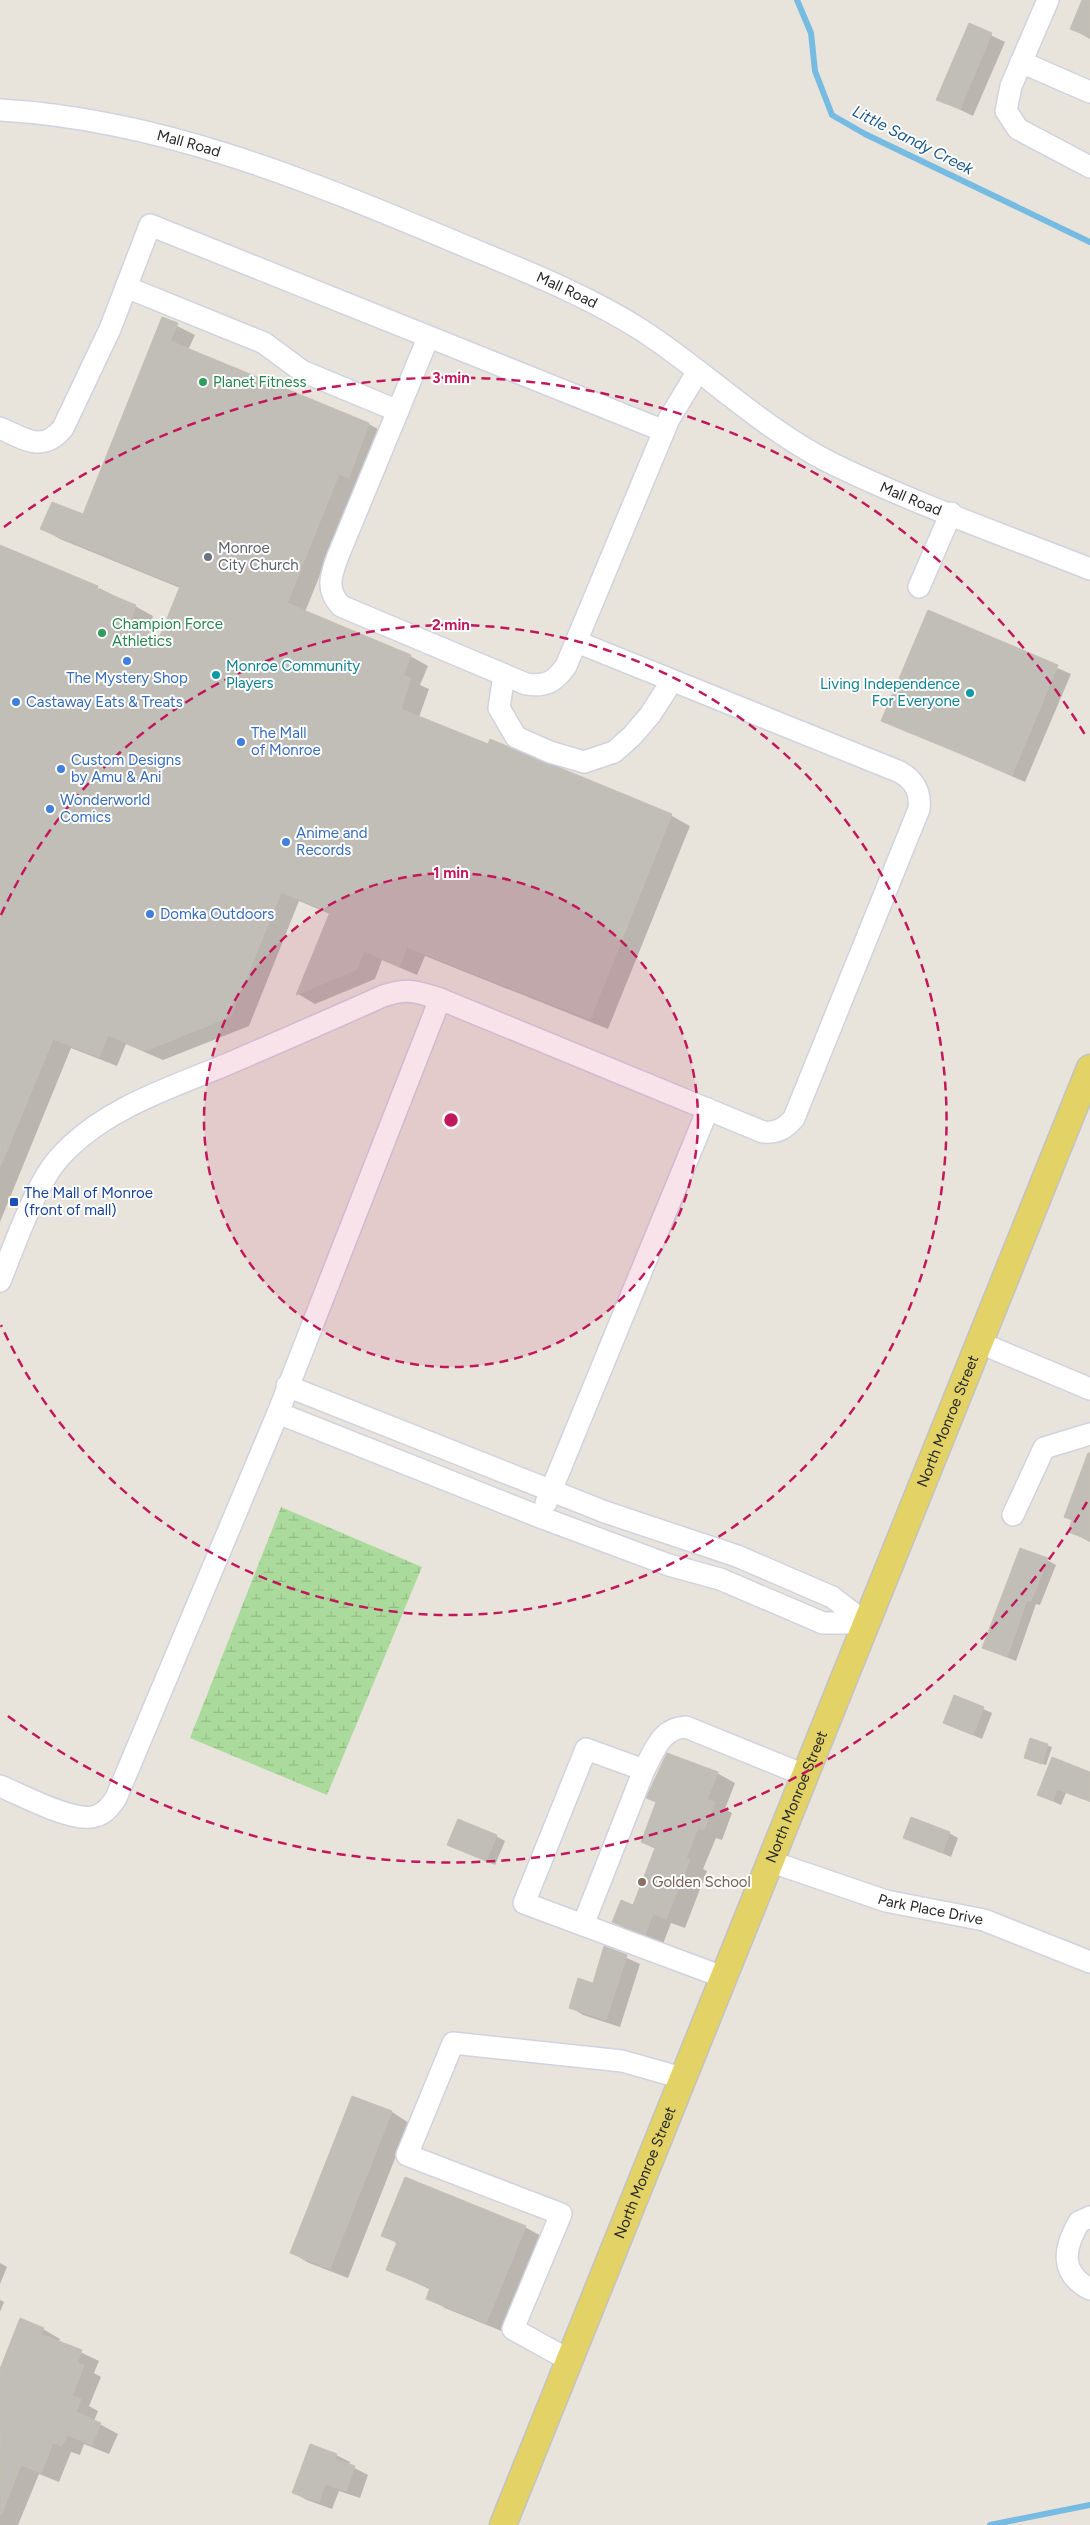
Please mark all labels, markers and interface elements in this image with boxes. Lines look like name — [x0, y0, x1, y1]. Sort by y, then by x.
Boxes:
water label: Little Sandy Creek — [850, 101, 978, 179]
street label: Mall Road — [155, 126, 223, 161]
street label: Mall Road — [534, 268, 600, 312]
text: 3 min — [432, 369, 470, 387]
place label: Planet Fitness — [213, 373, 306, 391]
marker: Planet Fitness — [197, 376, 209, 388]
street label: Mall Road — [877, 478, 944, 520]
place label: Monroe City Church — [218, 539, 299, 574]
marker: Monroe City Church — [202, 551, 214, 563]
place label: Champion Force Athletics — [112, 615, 223, 650]
text: 2 min — [432, 616, 470, 634]
marker: Champion Force Athletics — [96, 627, 108, 639]
marker: The Mystery Shop — [121, 655, 133, 667]
place label: Monroe Community Players — [226, 657, 360, 692]
place label: The Mystery Shop — [66, 669, 188, 687]
marker: Monroe Community Players — [210, 669, 222, 681]
place label: Living Independence For Everyone — [820, 675, 960, 710]
marker: Living Independence For Everyone — [964, 687, 976, 699]
place label: Castaway Eats & Treats — [26, 693, 183, 711]
marker: Castaway Eats & Treats — [10, 696, 22, 708]
place label: The Mall of Monroe — [251, 724, 321, 759]
marker: The Mall of Monroe — [235, 736, 247, 748]
place label: Custom Designs by Amu & Ani — [71, 751, 181, 786]
marker: Custom Designs by Amu & Ani — [55, 763, 67, 775]
place label: Wonderworld Comics — [60, 791, 150, 826]
marker: Wonderworld Comics — [44, 803, 56, 815]
place label: Anime and Records — [296, 824, 367, 859]
marker: Anime and Records — [280, 836, 292, 848]
text: 1 min — [433, 864, 469, 882]
place label: Domka Outdoors — [160, 905, 274, 923]
marker: Domka Outdoors — [144, 908, 156, 920]
centre of rings — [442, 1111, 460, 1129]
place label: The Mall of Monroe (front of mall) — [24, 1184, 153, 1219]
marker: The Mall of Monroe (front of mall) — [8, 1196, 20, 1208]
street label: North Monroe Street — [913, 1352, 982, 1490]
street label: North Monroe Street — [762, 1728, 831, 1865]
place label: Golden School — [652, 1873, 751, 1891]
marker: Golden School — [636, 1876, 648, 1888]
street label: Park Place Drive — [876, 1890, 985, 1929]
street label: North Monroe Street — [610, 2104, 680, 2241]

